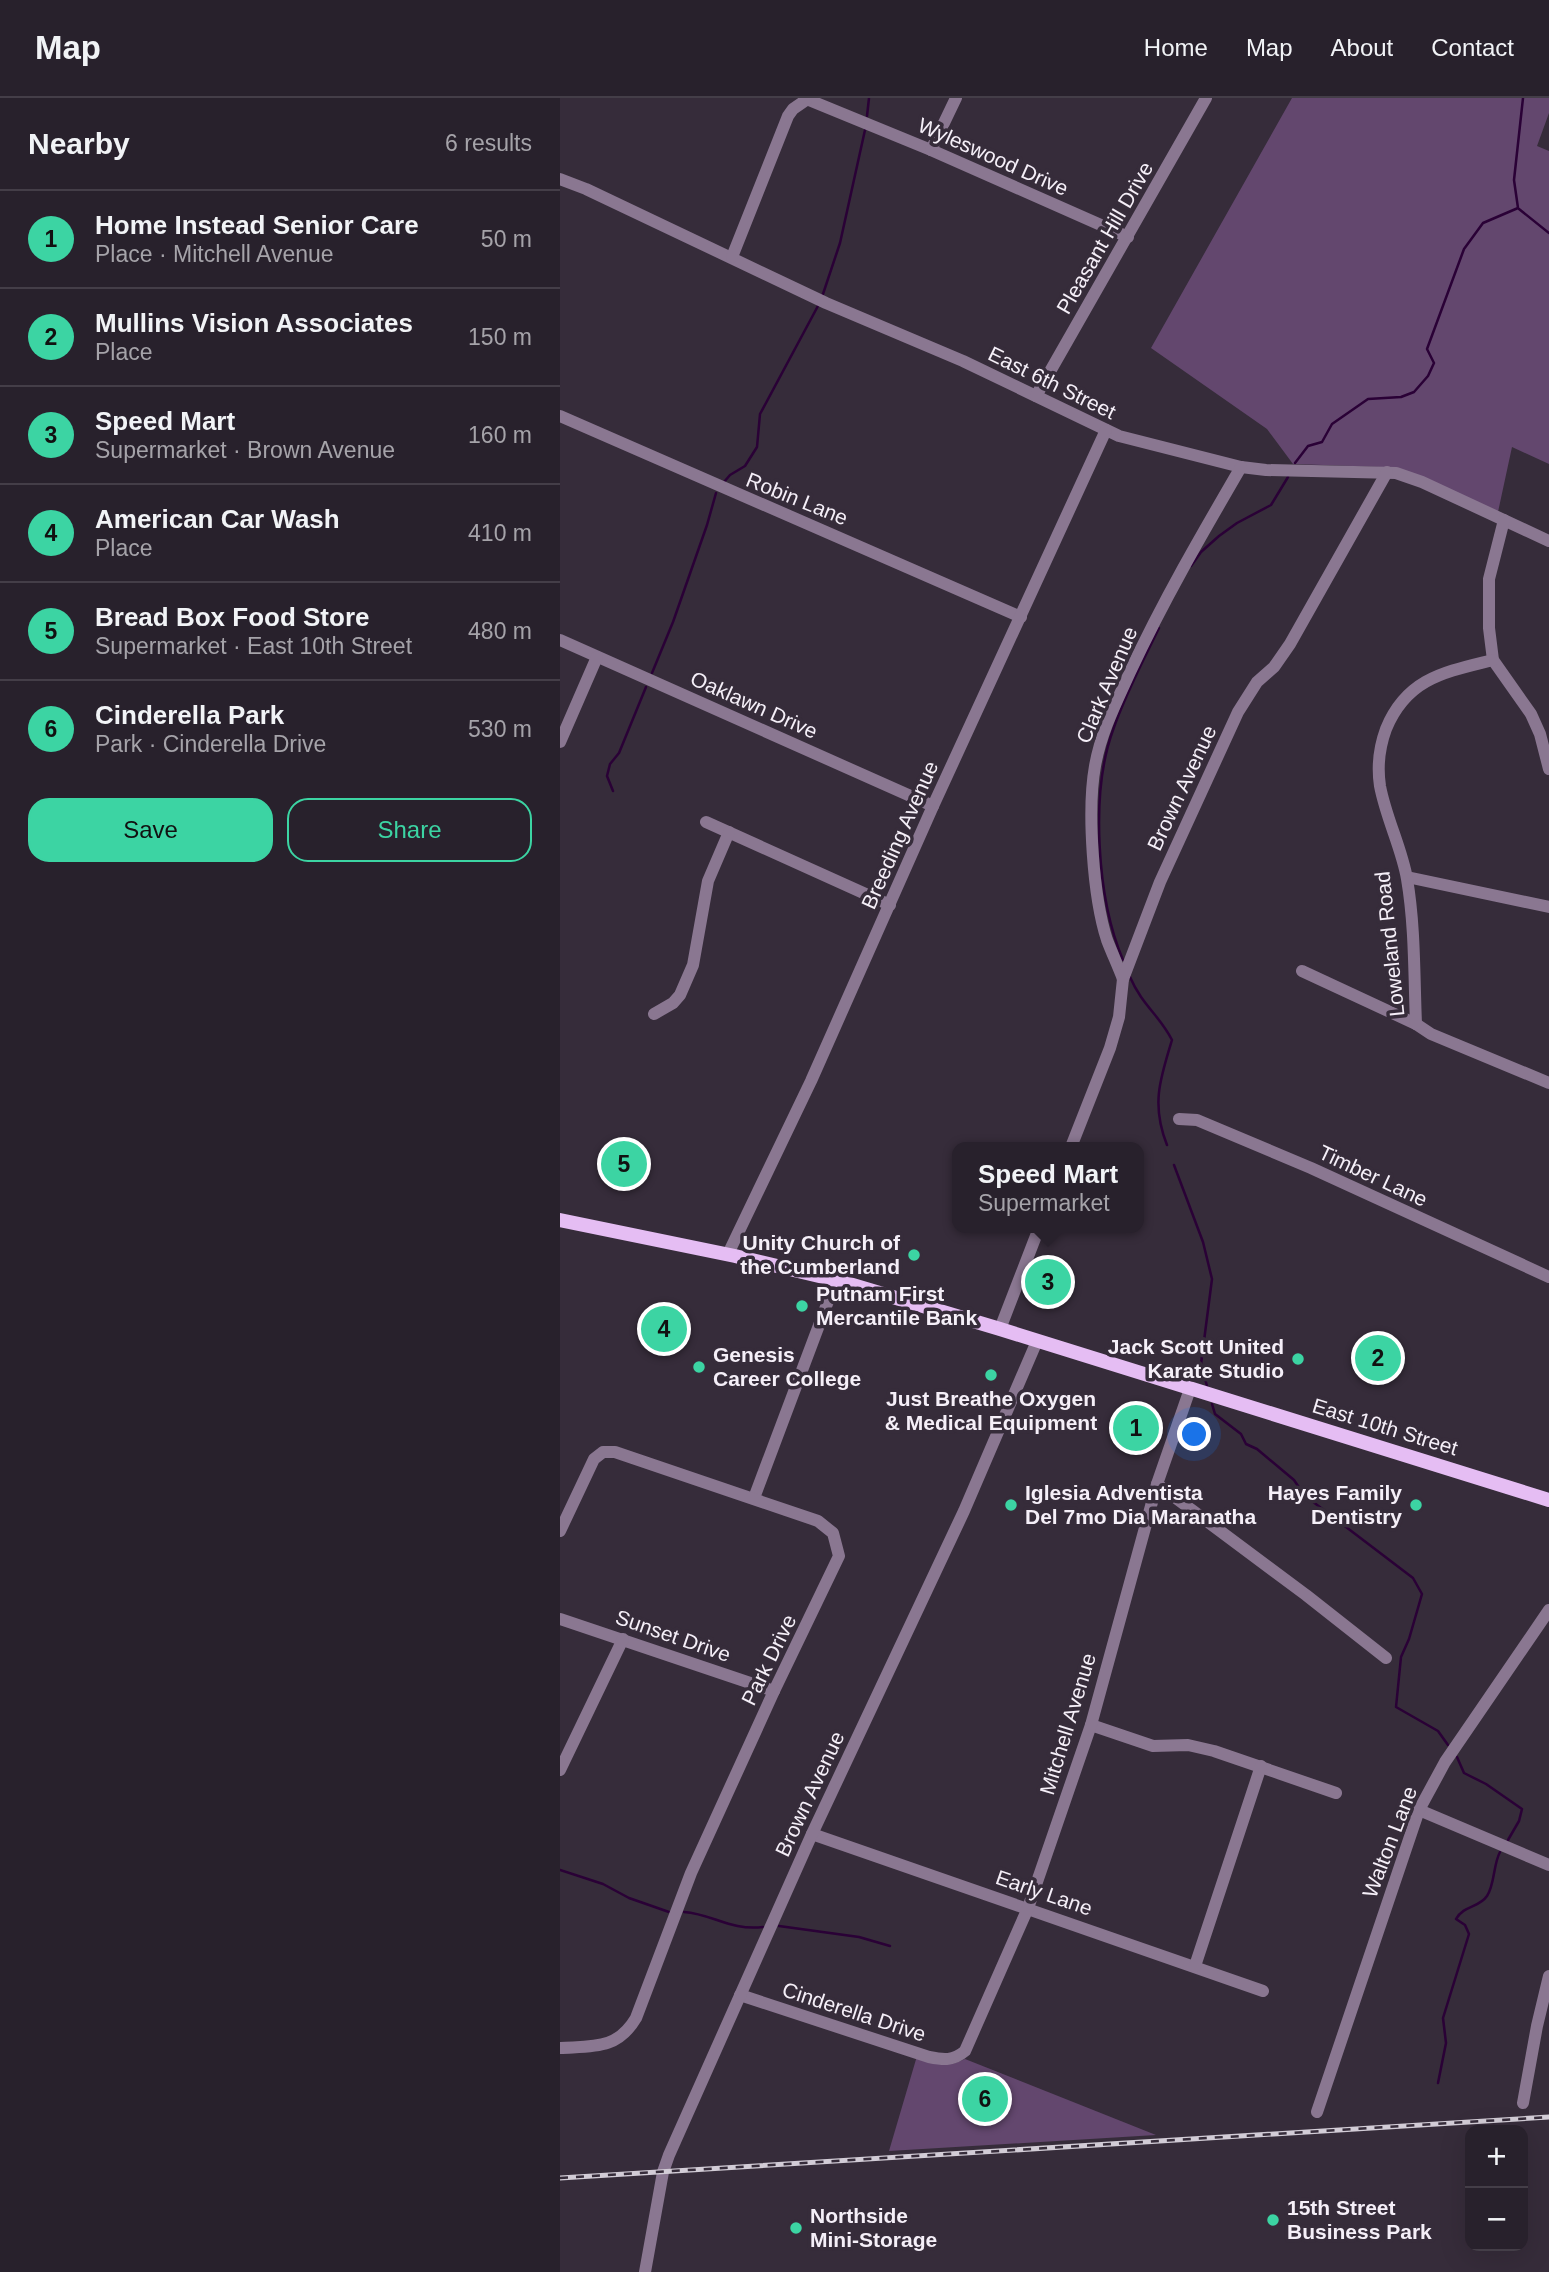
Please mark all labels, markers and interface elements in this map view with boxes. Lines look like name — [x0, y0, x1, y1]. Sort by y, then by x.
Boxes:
text: Map — [35, 29, 101, 66]
text: Home — [1144, 34, 1208, 61]
text: Map — [1246, 34, 1293, 61]
text: About — [1331, 34, 1393, 61]
text: Contact — [1431, 34, 1514, 61]
street label: Wyleswood Drive — [915, 113, 1072, 200]
text: Nearby — [28, 127, 130, 160]
text: 6 results — [445, 130, 532, 156]
street label: Pleasant Hill Drive — [1052, 158, 1157, 318]
text: Home Instead Senior Care — [95, 210, 419, 240]
text: 1 — [45, 226, 57, 252]
text: 50 m — [481, 226, 532, 252]
text: Place · Mitchell Avenue — [95, 241, 334, 267]
text: Mullins Vision Associates — [95, 308, 413, 338]
text: 2 — [45, 324, 57, 350]
text: 150 m — [468, 324, 532, 350]
text: Place — [95, 339, 153, 365]
street label: East 6th Street — [985, 342, 1120, 423]
text: Speed Mart — [95, 406, 235, 436]
text: 3 — [45, 422, 57, 448]
text: 160 m — [468, 422, 532, 448]
text: Supermarket · Brown Avenue — [95, 437, 395, 463]
street label: Robin Lane — [743, 468, 851, 529]
text: American Car Wash — [95, 504, 340, 534]
text: 4 — [45, 520, 57, 546]
text: 410 m — [468, 520, 532, 546]
text: Place — [95, 535, 153, 561]
text: Bread Box Food Store — [95, 602, 369, 632]
text: 5 — [45, 618, 57, 644]
text: 480 m — [468, 618, 532, 644]
street label: Clark Avenue — [1072, 623, 1141, 747]
text: Supermarket · East 10th Street — [95, 633, 412, 659]
street label: Oaklawn Drive — [687, 666, 821, 743]
text: Cinderella Park — [95, 700, 284, 730]
text: 6 — [45, 716, 57, 742]
text: 530 m — [468, 716, 532, 742]
street label: Brown Avenue — [1143, 722, 1221, 854]
text: Park · Cinderella Drive — [95, 731, 326, 757]
street label: Breeding Avenue — [857, 757, 943, 912]
button: Save — [28, 798, 273, 862]
button: Share — [287, 798, 532, 862]
street label: Loweland Road — [1370, 870, 1409, 1018]
pin: 5 — [601, 1138, 647, 1190]
street label: Timber Lane — [1315, 1140, 1431, 1211]
popup — [952, 1142, 1144, 1233]
text: Speed Mart — [978, 1159, 1118, 1189]
text: Supermarket — [978, 1190, 1110, 1216]
place label: Unity Church of the Cumberland — [740, 1231, 901, 1278]
marker: Unity Church of the Cumberland — [906, 1247, 922, 1263]
pin: 3 — [1025, 1256, 1071, 1308]
place label: Putnam First Mercantile Bank — [816, 1282, 977, 1329]
marker: Putnam First Mercantile Bank — [794, 1298, 810, 1314]
pin: 4 — [641, 1303, 687, 1355]
pin: 2 — [1355, 1332, 1401, 1384]
place label: Jack Scott United Karate Studio — [1108, 1335, 1284, 1382]
place label: Genesis Career College — [713, 1343, 861, 1390]
marker: Jack Scott United Karate Studio — [1290, 1351, 1306, 1367]
marker: Genesis Career College — [691, 1359, 707, 1375]
marker: Just Breathe Oxygen & Medical Equipment — [983, 1367, 999, 1383]
place label: Just Breathe Oxygen & Medical Equipment — [885, 1387, 1097, 1434]
street label: East 10th Street — [1310, 1394, 1461, 1460]
pin: 1 — [1113, 1402, 1159, 1454]
your location — [1177, 1417, 1211, 1451]
place label: Iglesia Adventista Del 7mo Dia Maranatha — [1025, 1481, 1256, 1528]
place label: Hayes Family Dentistry — [1268, 1481, 1402, 1528]
marker: Iglesia Adventista Del 7mo Dia Maranatha — [1003, 1497, 1019, 1513]
marker: Hayes Family Dentistry — [1408, 1497, 1424, 1513]
street label: Sunset Drive — [613, 1605, 734, 1666]
street label: Park Drive — [737, 1611, 800, 1709]
street label: Mitchell Avenue — [1035, 1650, 1100, 1797]
street label: Brown Avenue — [771, 1728, 849, 1860]
street label: Walton Lane — [1358, 1783, 1421, 1901]
street label: Early Lane — [993, 1865, 1095, 1920]
street label: Cinderella Drive — [780, 1978, 929, 2046]
pin: 6 — [962, 2073, 1008, 2125]
map controls — [1465, 2125, 1528, 2251]
button: + — [1465, 2125, 1528, 2188]
button: − — [1465, 2188, 1528, 2251]
place label: 15th Street Business Park — [1287, 2196, 1432, 2243]
place label: Northside Mini-Storage — [810, 2204, 937, 2251]
marker: 15th Street Business Park — [1265, 2212, 1281, 2228]
marker: Northside Mini-Storage — [788, 2220, 804, 2236]

